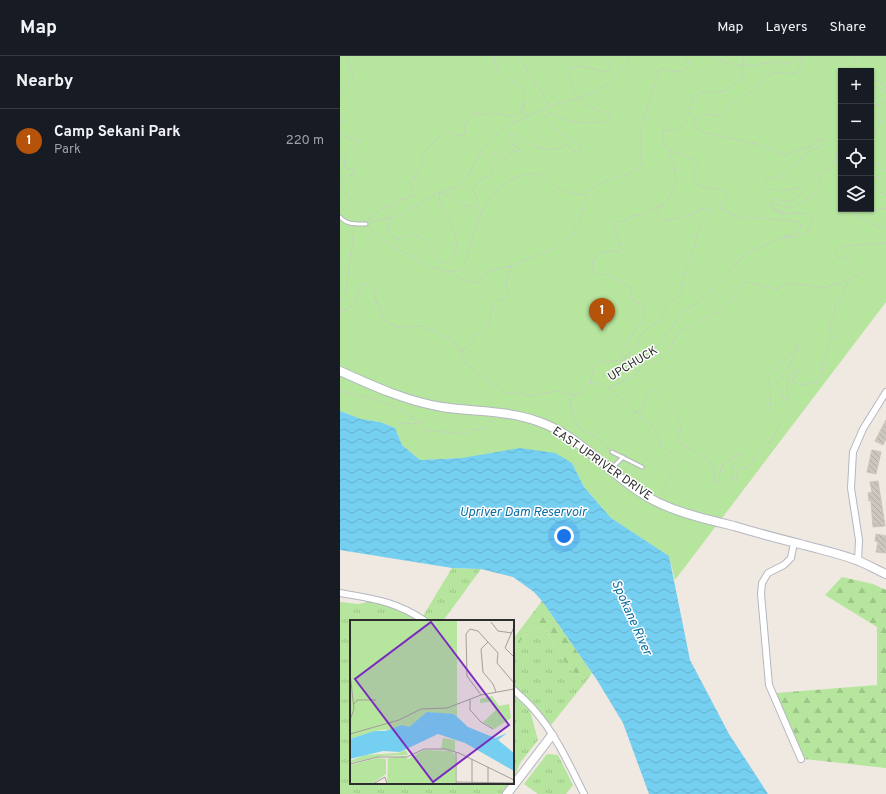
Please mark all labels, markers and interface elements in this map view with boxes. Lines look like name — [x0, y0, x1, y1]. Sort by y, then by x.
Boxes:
text: Map — [20, 16, 57, 40]
text: Map — [717, 19, 743, 36]
text: Layers — [765, 19, 807, 36]
text: Share — [829, 19, 866, 36]
map controls — [838, 68, 874, 212]
button: + — [838, 68, 874, 104]
text: Nearby — [16, 71, 73, 93]
button: − — [838, 104, 874, 140]
text: Camp Sekani Park — [54, 123, 181, 142]
text: 1 — [26, 133, 32, 149]
text: 220 m — [286, 133, 324, 149]
button: locate — [838, 140, 874, 176]
text: Park — [54, 142, 81, 158]
button: layers — [838, 176, 874, 212]
pin: 1 — [589, 298, 615, 331]
street label: UPCHUCK — [605, 343, 661, 385]
street label: EAST UPRIVER DRIVE — [549, 424, 655, 504]
water label: Upriver Dam Reservoir — [460, 505, 587, 521]
your location — [554, 526, 574, 546]
water label: Spokane River — [607, 578, 655, 659]
inset map — [350, 620, 514, 784]

